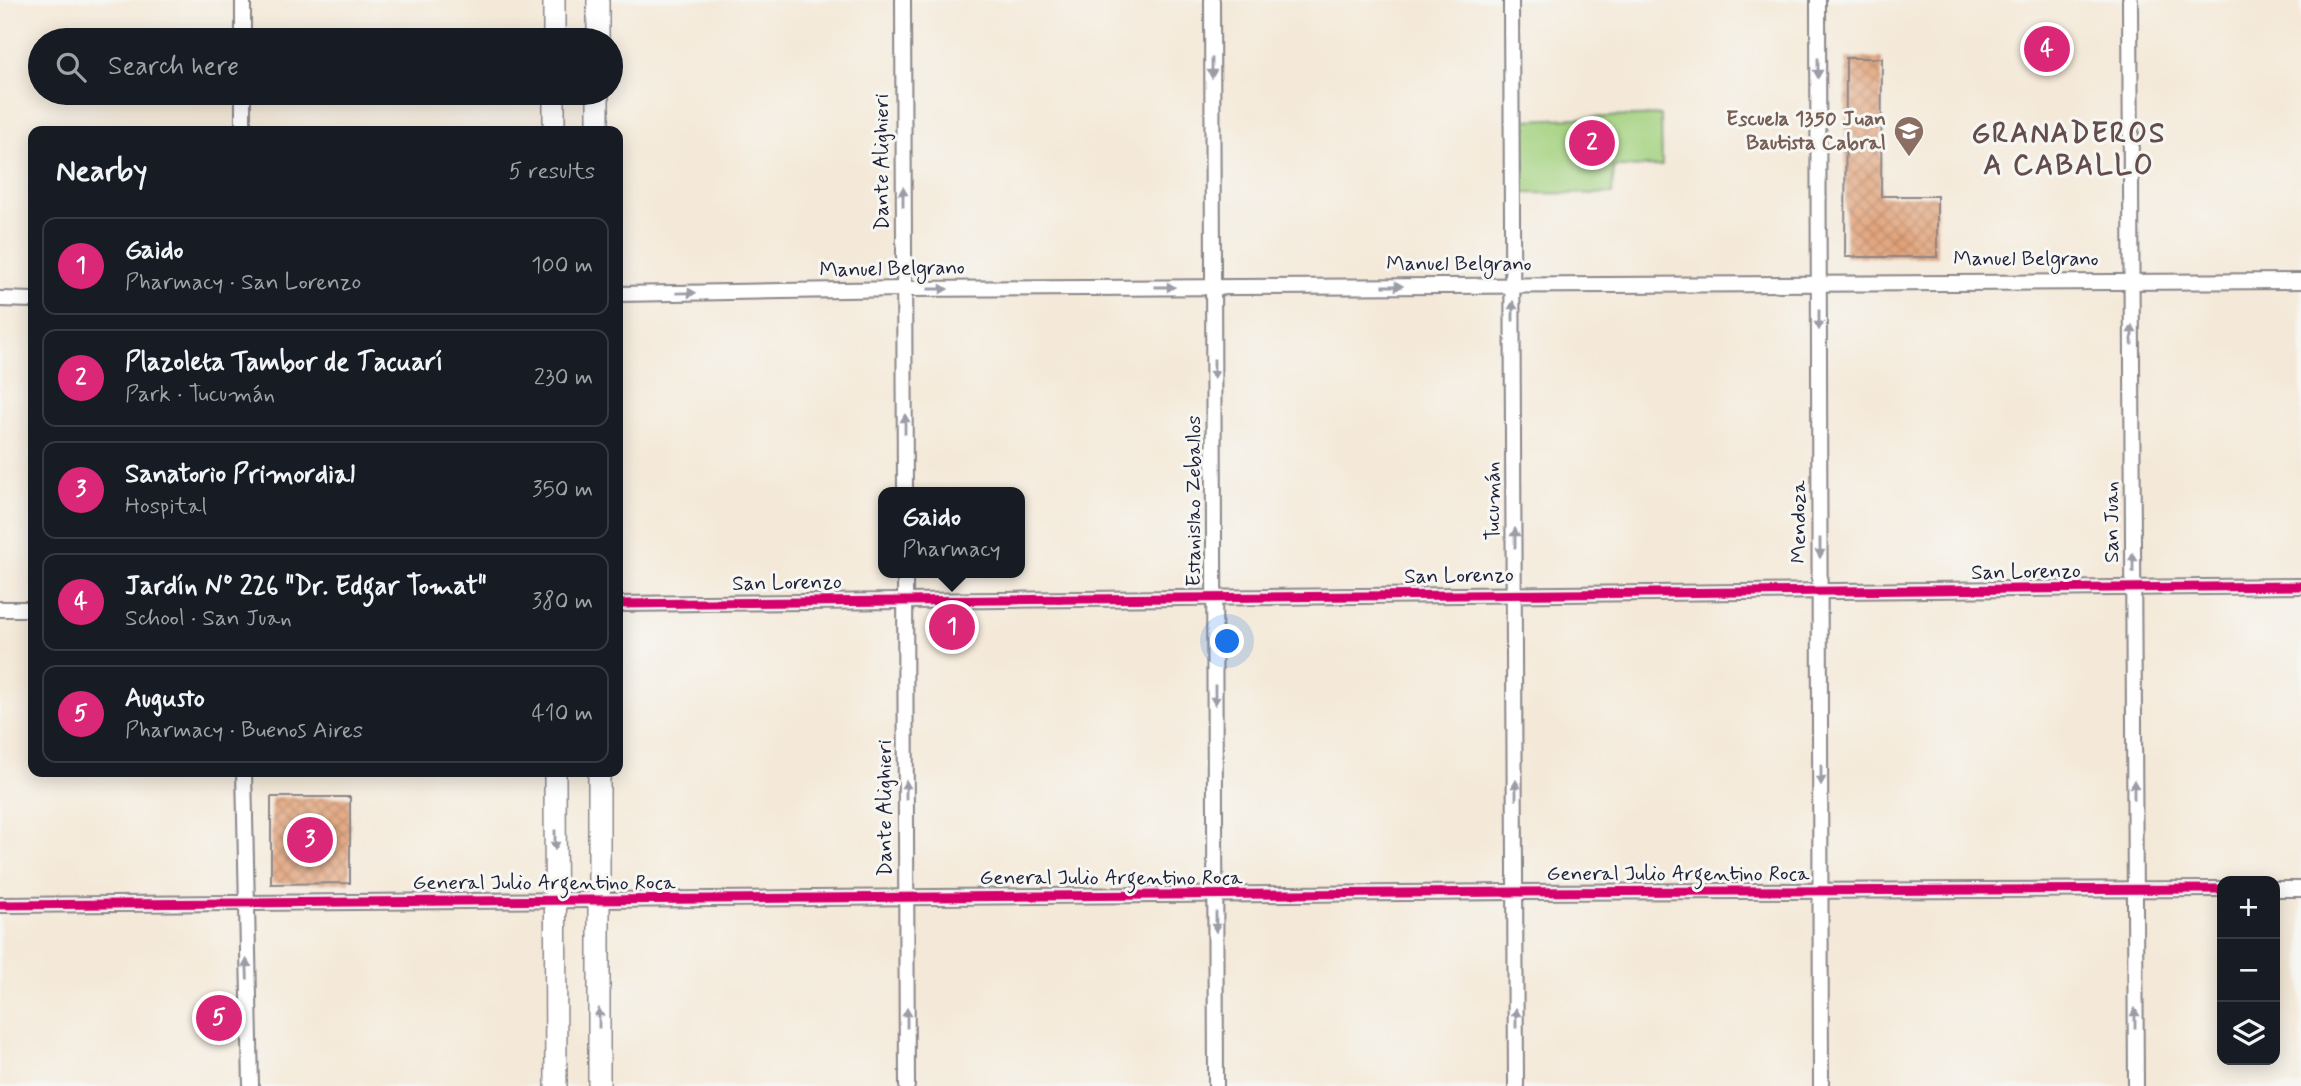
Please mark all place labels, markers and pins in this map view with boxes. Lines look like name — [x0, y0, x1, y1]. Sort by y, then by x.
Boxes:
pin: 4 — [2024, 23, 2070, 75]
place label: Escuela 1350 Juan Bautista Cabral — [1726, 105, 1886, 157]
school or university icon: Escuela 1350 Juan Bautista Cabral — [1892, 114, 1926, 158]
pin: 2 — [1569, 117, 1615, 169]
pin: 1 — [929, 601, 975, 653]
pin: 3 — [287, 814, 333, 866]
pin: 5 — [196, 992, 242, 1044]

